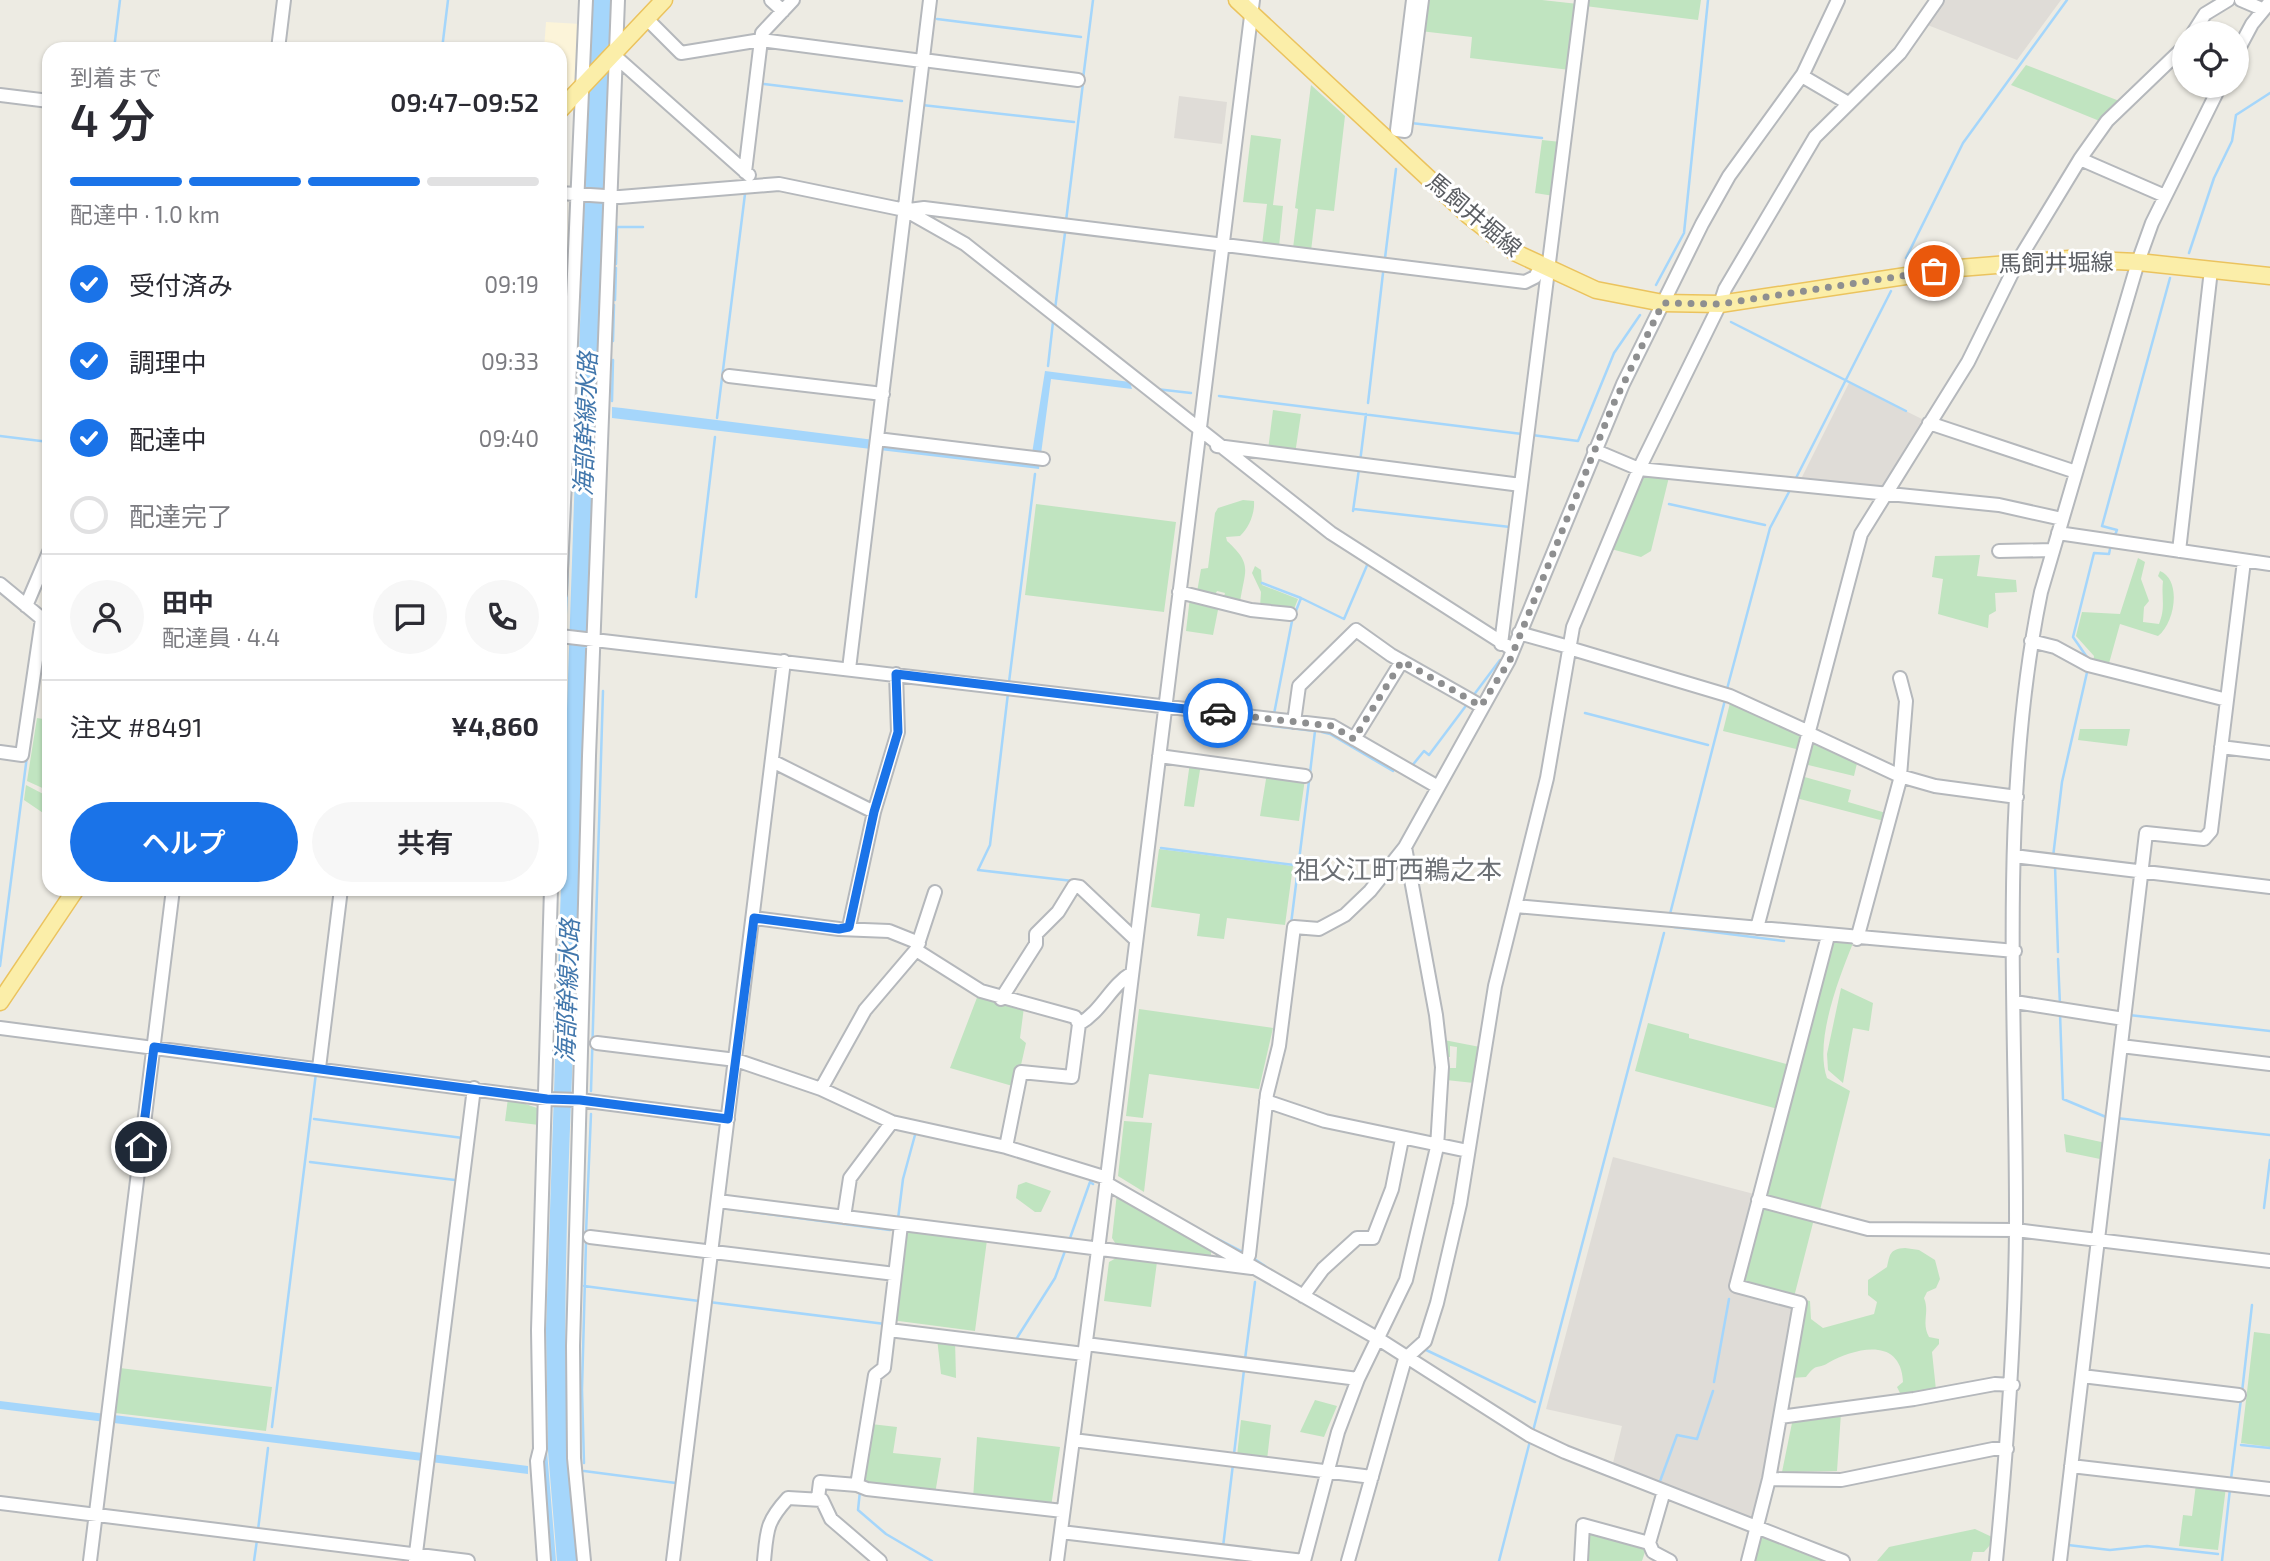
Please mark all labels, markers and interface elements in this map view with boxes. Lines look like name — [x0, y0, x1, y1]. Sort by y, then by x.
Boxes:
map controls — [2172, 21, 2249, 98]
button: locate — [2172, 21, 2249, 98]
text: 到着まで — [70, 63, 162, 91]
text: 09:47–09:52 — [390, 86, 539, 117]
text: 4 分 — [70, 91, 155, 146]
street label: 馬飼井堀線 — [1422, 167, 1528, 262]
text: 配達中 · 1.0 km — [70, 200, 220, 228]
pin — [1904, 241, 1964, 301]
street label: 馬飼井堀線 — [1998, 247, 2114, 277]
icon: bag — [1915, 252, 1953, 290]
icon: check — [70, 265, 108, 303]
text: 受付済み — [129, 269, 233, 300]
text: 09:19 — [484, 270, 539, 298]
icon: check — [70, 342, 108, 380]
text: 調理中 — [129, 346, 207, 377]
text: 09:33 — [481, 347, 539, 375]
water label: 海部幹線水路 — [567, 349, 602, 496]
icon: check — [70, 419, 108, 457]
text: 配達中 — [129, 423, 207, 454]
text: 09:40 — [479, 424, 539, 452]
text: 配達完了 — [129, 500, 233, 531]
button: person — [70, 580, 144, 654]
button: chat — [373, 580, 447, 654]
button: phone — [465, 580, 539, 654]
text: 田中 — [162, 586, 214, 617]
text: 配達員 · 4.4 — [162, 623, 280, 651]
courier — [1183, 678, 1253, 748]
icon: car — [1199, 694, 1237, 732]
text: ¥4,860 — [451, 710, 539, 741]
text: 注文 #8491 — [70, 711, 203, 742]
button: ヘルプ — [70, 802, 298, 882]
button: 共有 — [312, 802, 539, 882]
district label: 祖父江町西鵜之本 — [1294, 853, 1502, 884]
water label: 海部幹線水路 — [549, 916, 584, 1063]
pin — [111, 1117, 171, 1177]
icon: home — [122, 1128, 160, 1166]

